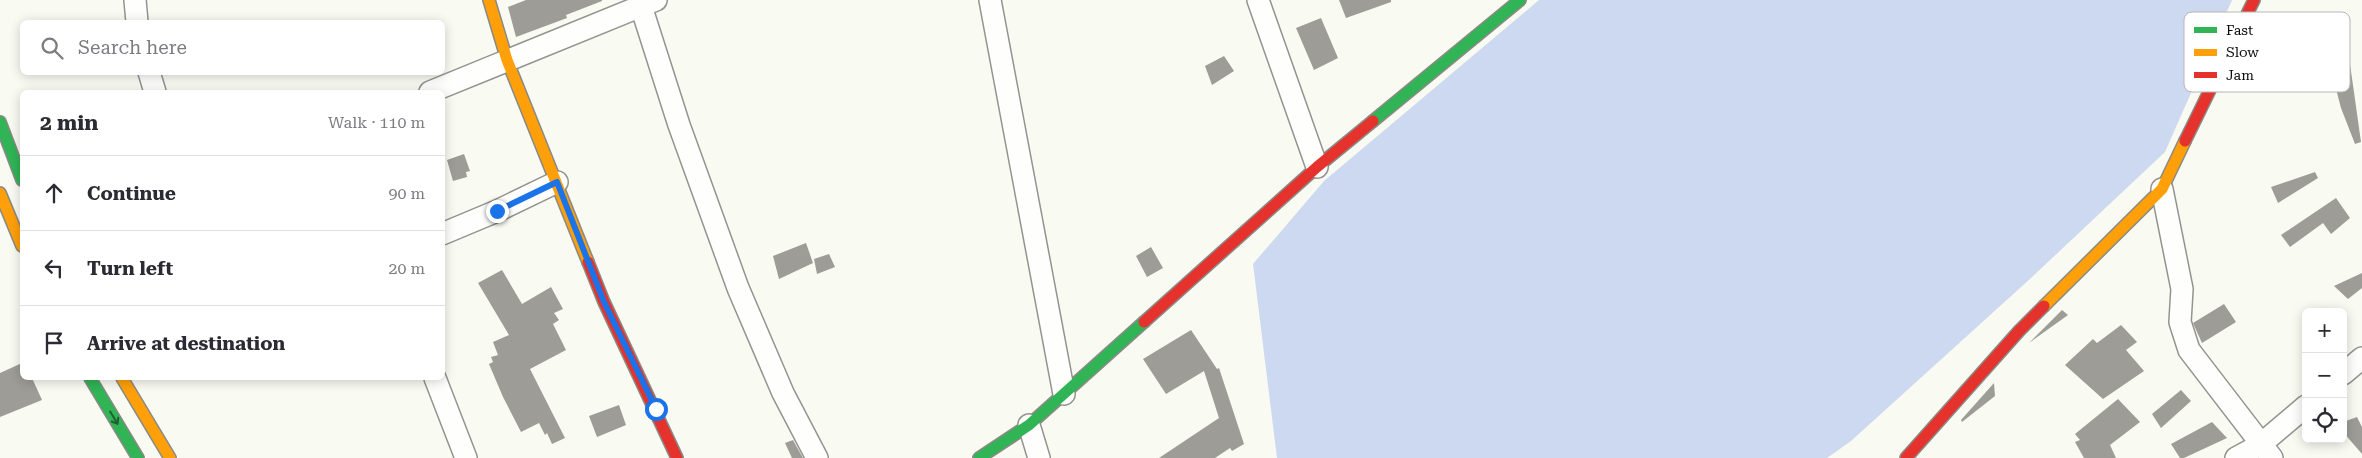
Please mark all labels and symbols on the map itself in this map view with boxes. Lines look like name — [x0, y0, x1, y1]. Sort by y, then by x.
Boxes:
legend — [2184, 12, 2350, 92]
text: Fast — [2226, 22, 2253, 38]
text: Slow — [2226, 44, 2259, 60]
text: Jam — [2226, 67, 2254, 83]
route end — [486, 200, 509, 223]
route start — [645, 398, 668, 421]
one-way arrow — [110, 410, 120, 424]

